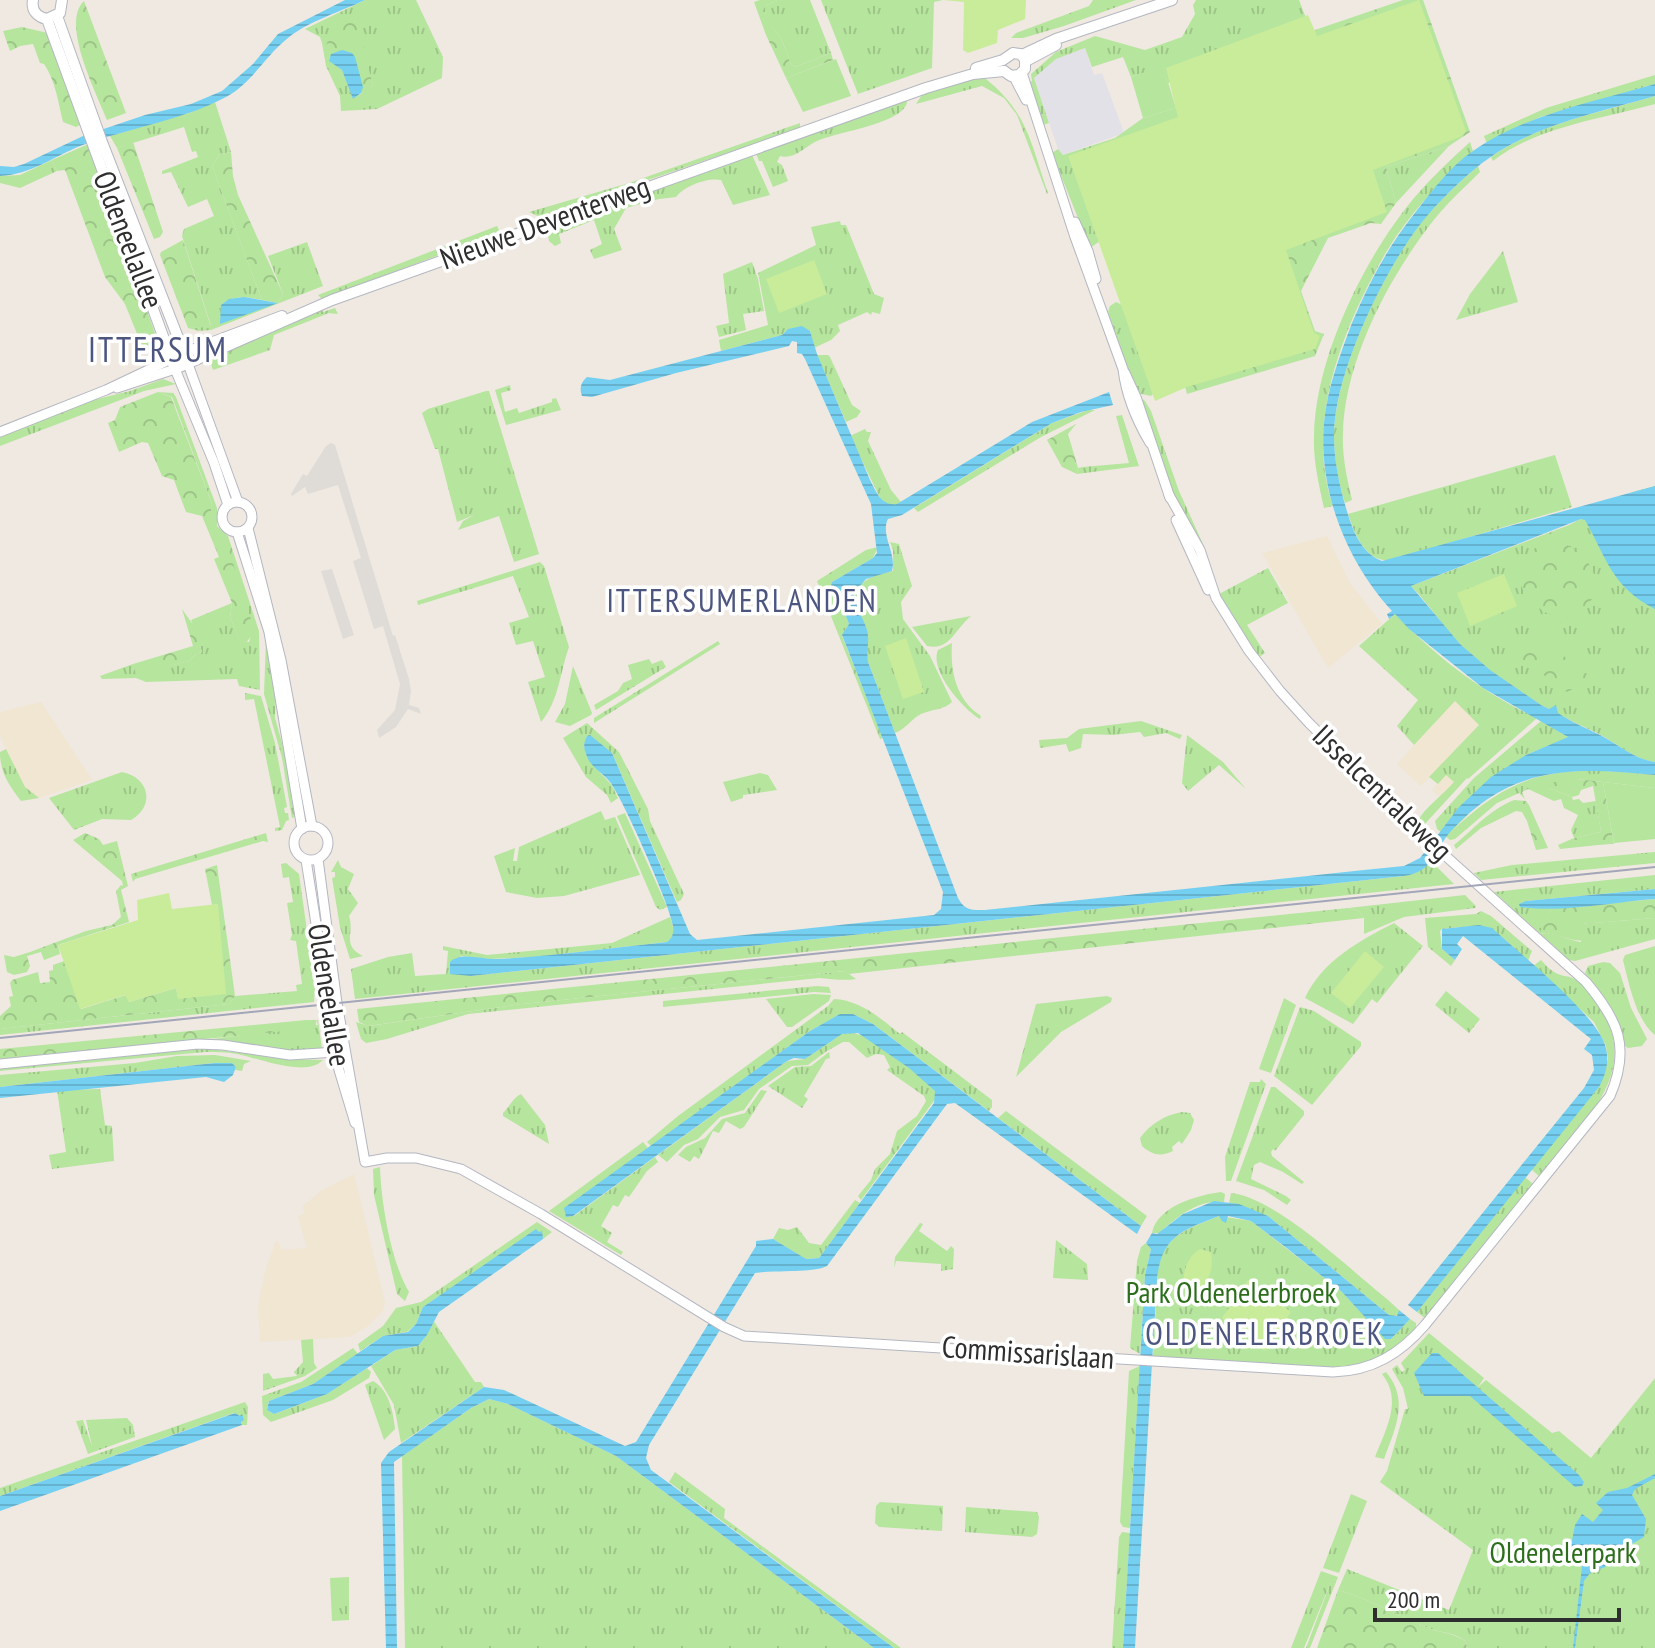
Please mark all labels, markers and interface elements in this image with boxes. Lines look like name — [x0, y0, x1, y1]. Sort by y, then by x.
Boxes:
street label: Oldeneelallee — [85, 165, 173, 314]
street label: Nieuwe Deventerweg — [434, 166, 655, 278]
district label: ITTERSUM — [88, 327, 228, 371]
district label: ITTERSUMERLANDEN — [606, 579, 878, 621]
street label: IJsselcentraleweg — [1305, 715, 1461, 868]
street label: Oldeneelallee — [300, 921, 361, 1069]
park label: Park Oldenelerbroek — [1126, 1272, 1337, 1311]
district label: OLDENELERBROEK — [1145, 1312, 1385, 1354]
street label: Commissarislaan — [941, 1326, 1116, 1377]
park label: Oldenelerpark — [1490, 1532, 1637, 1571]
scale bar — [1375, 1572, 1619, 1622]
text: 200 m — [1387, 1584, 1440, 1615]

